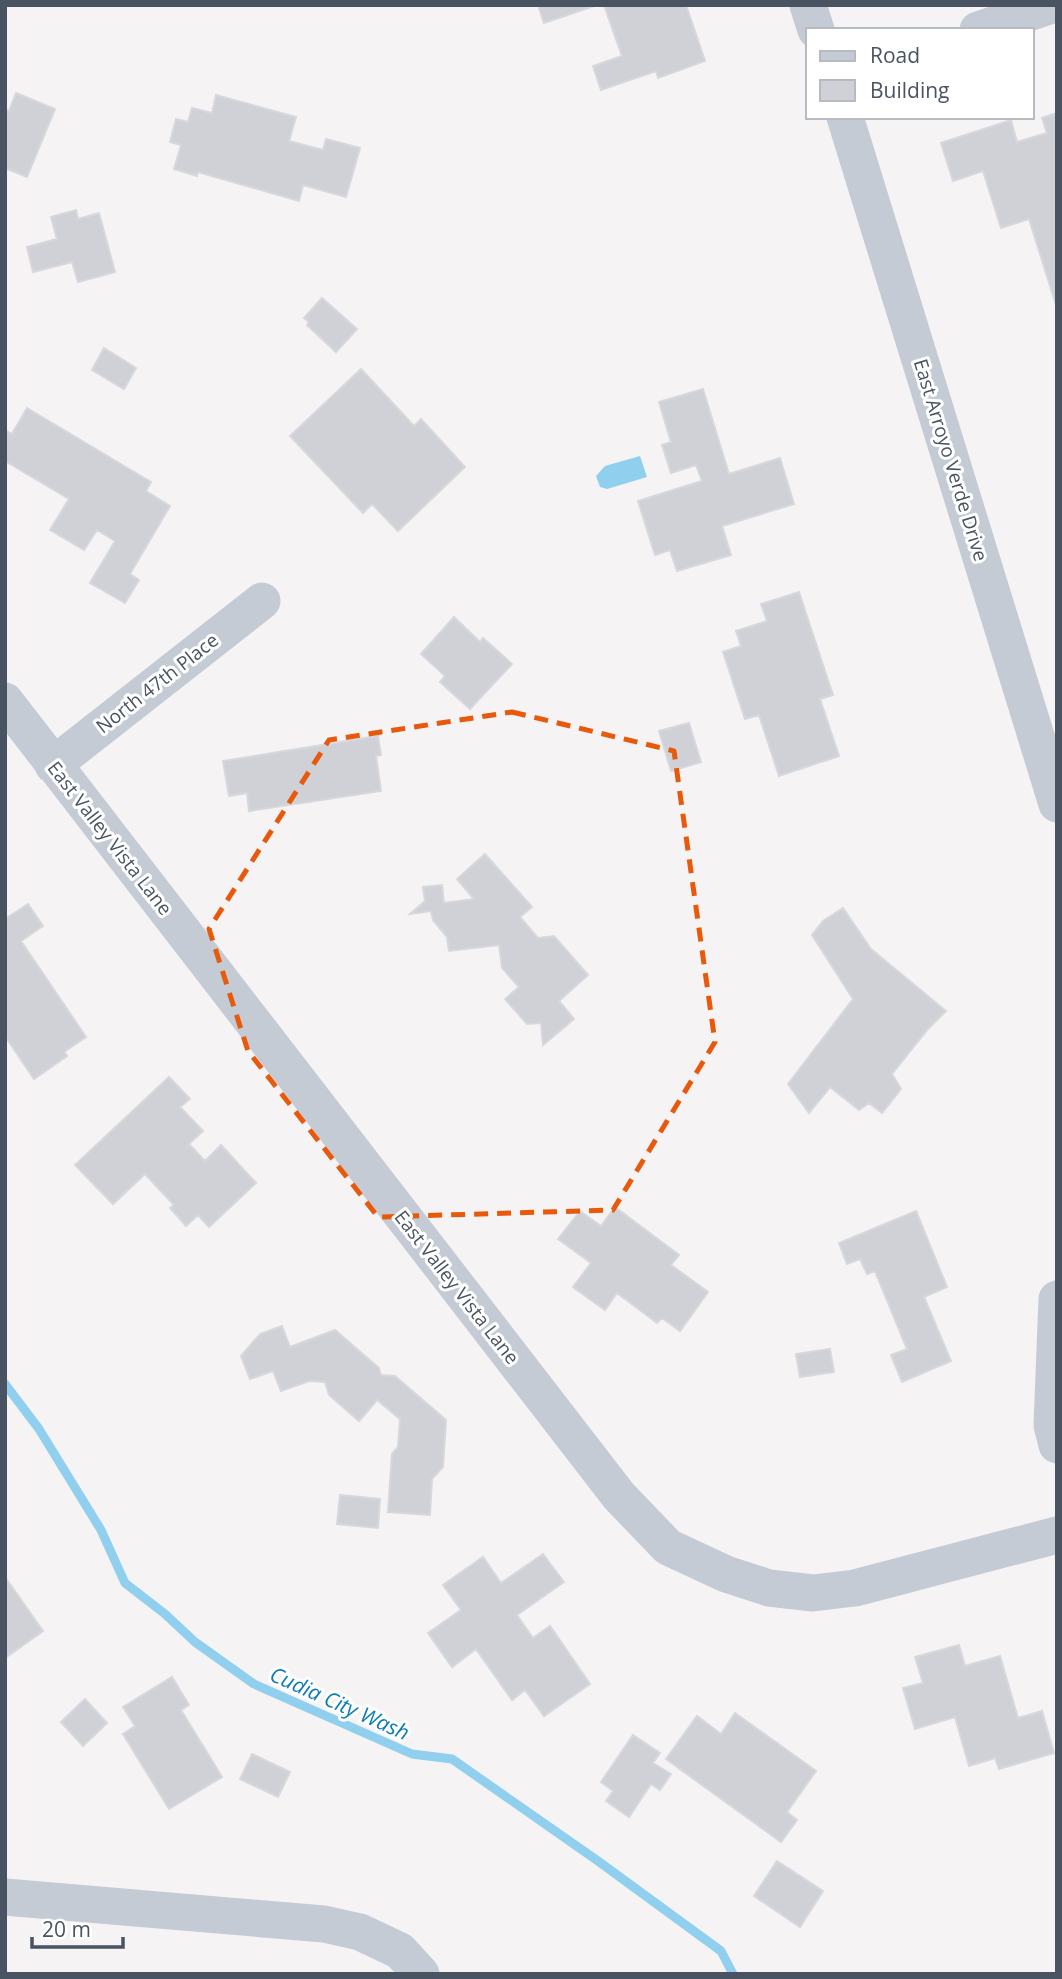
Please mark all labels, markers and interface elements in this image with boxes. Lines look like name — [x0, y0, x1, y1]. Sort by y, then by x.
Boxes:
legend — [806, 28, 1034, 119]
text: Road — [870, 41, 920, 69]
text: Building — [870, 76, 949, 104]
street label: East Arroyo Verde Drive — [908, 356, 994, 564]
street label: North 47th Place — [90, 627, 224, 739]
street label: East Valley Vista Lane — [42, 756, 178, 920]
street label: East Valley Vista Lane — [389, 1205, 525, 1369]
water label: Cudia City Wash — [266, 1660, 414, 1746]
scale bar — [32, 1906, 122, 1950]
text: 20 m — [42, 1915, 91, 1943]

